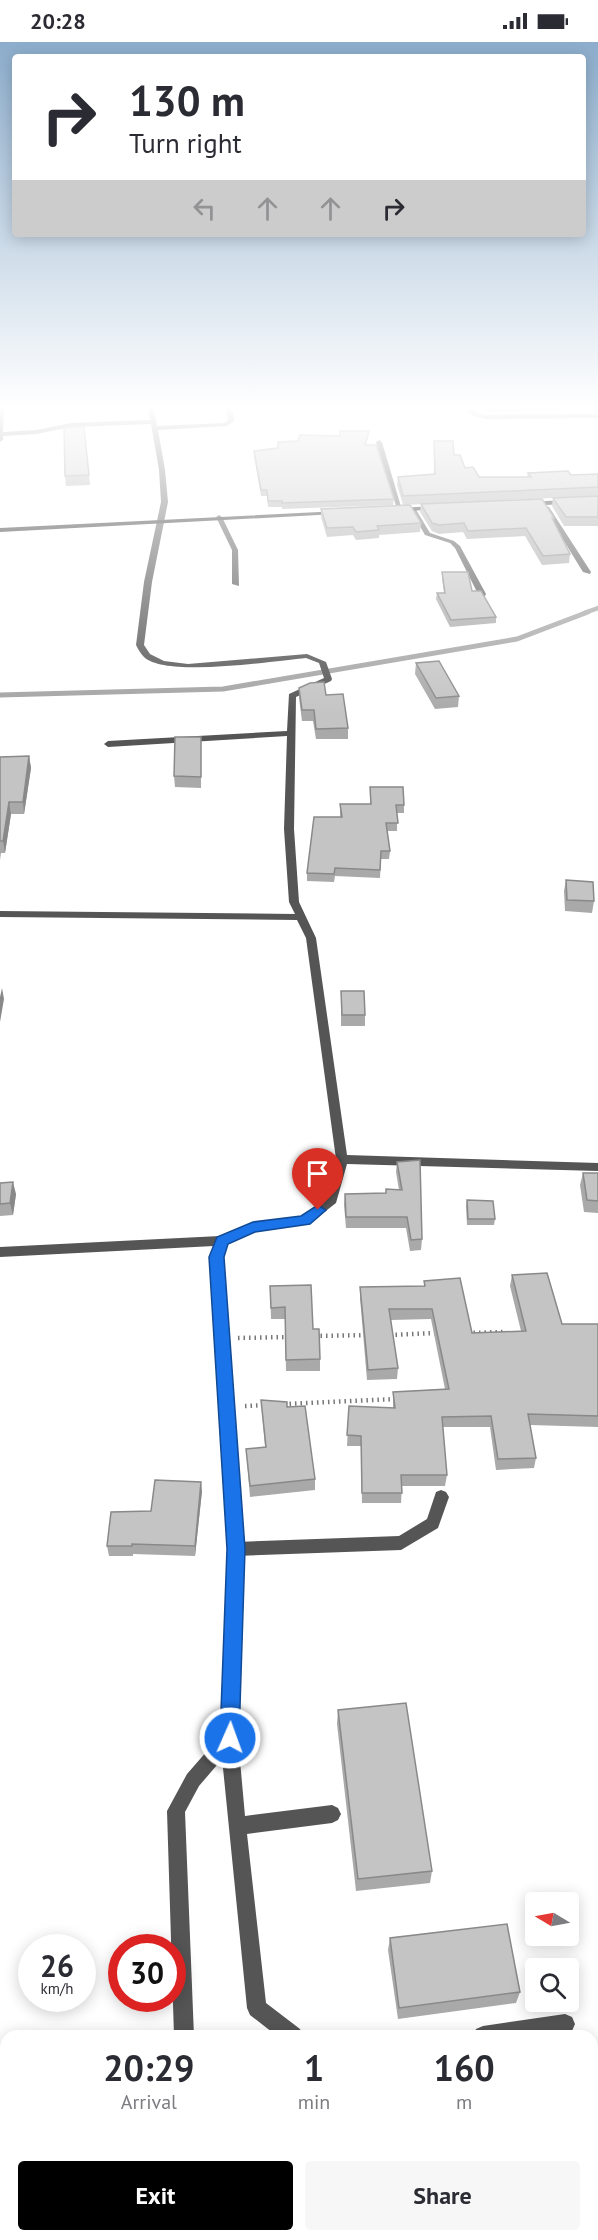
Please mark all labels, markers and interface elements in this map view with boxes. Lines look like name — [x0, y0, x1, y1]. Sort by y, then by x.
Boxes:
text: 20:28 — [30, 7, 86, 35]
text: 130 m — [129, 73, 245, 128]
icon: right — [30, 78, 108, 156]
text: Turn right — [129, 126, 242, 160]
icon: left — [188, 192, 221, 225]
icon: ahead — [251, 192, 284, 225]
icon: ahead — [314, 192, 347, 225]
icon: right — [377, 192, 410, 225]
pin — [292, 1148, 343, 1210]
icon: arrive — [301, 1157, 334, 1190]
position arrow — [198, 1706, 262, 1770]
north arrow — [525, 1892, 579, 1946]
map controls — [525, 1892, 579, 2012]
speed limit sign: 30 — [108, 1934, 186, 2012]
text: 26 — [40, 1946, 74, 1985]
button: search — [525, 1958, 579, 2012]
text: km/h — [41, 1979, 73, 1998]
text: 20:29 — [103, 2044, 195, 2091]
text: 1 — [304, 2044, 324, 2091]
text: 160 — [434, 2044, 495, 2091]
text: Arrival — [121, 2089, 177, 2115]
text: min — [298, 2089, 330, 2115]
text: m — [456, 2089, 472, 2115]
button: Exit — [18, 2161, 293, 2230]
button: Share — [305, 2161, 580, 2230]

